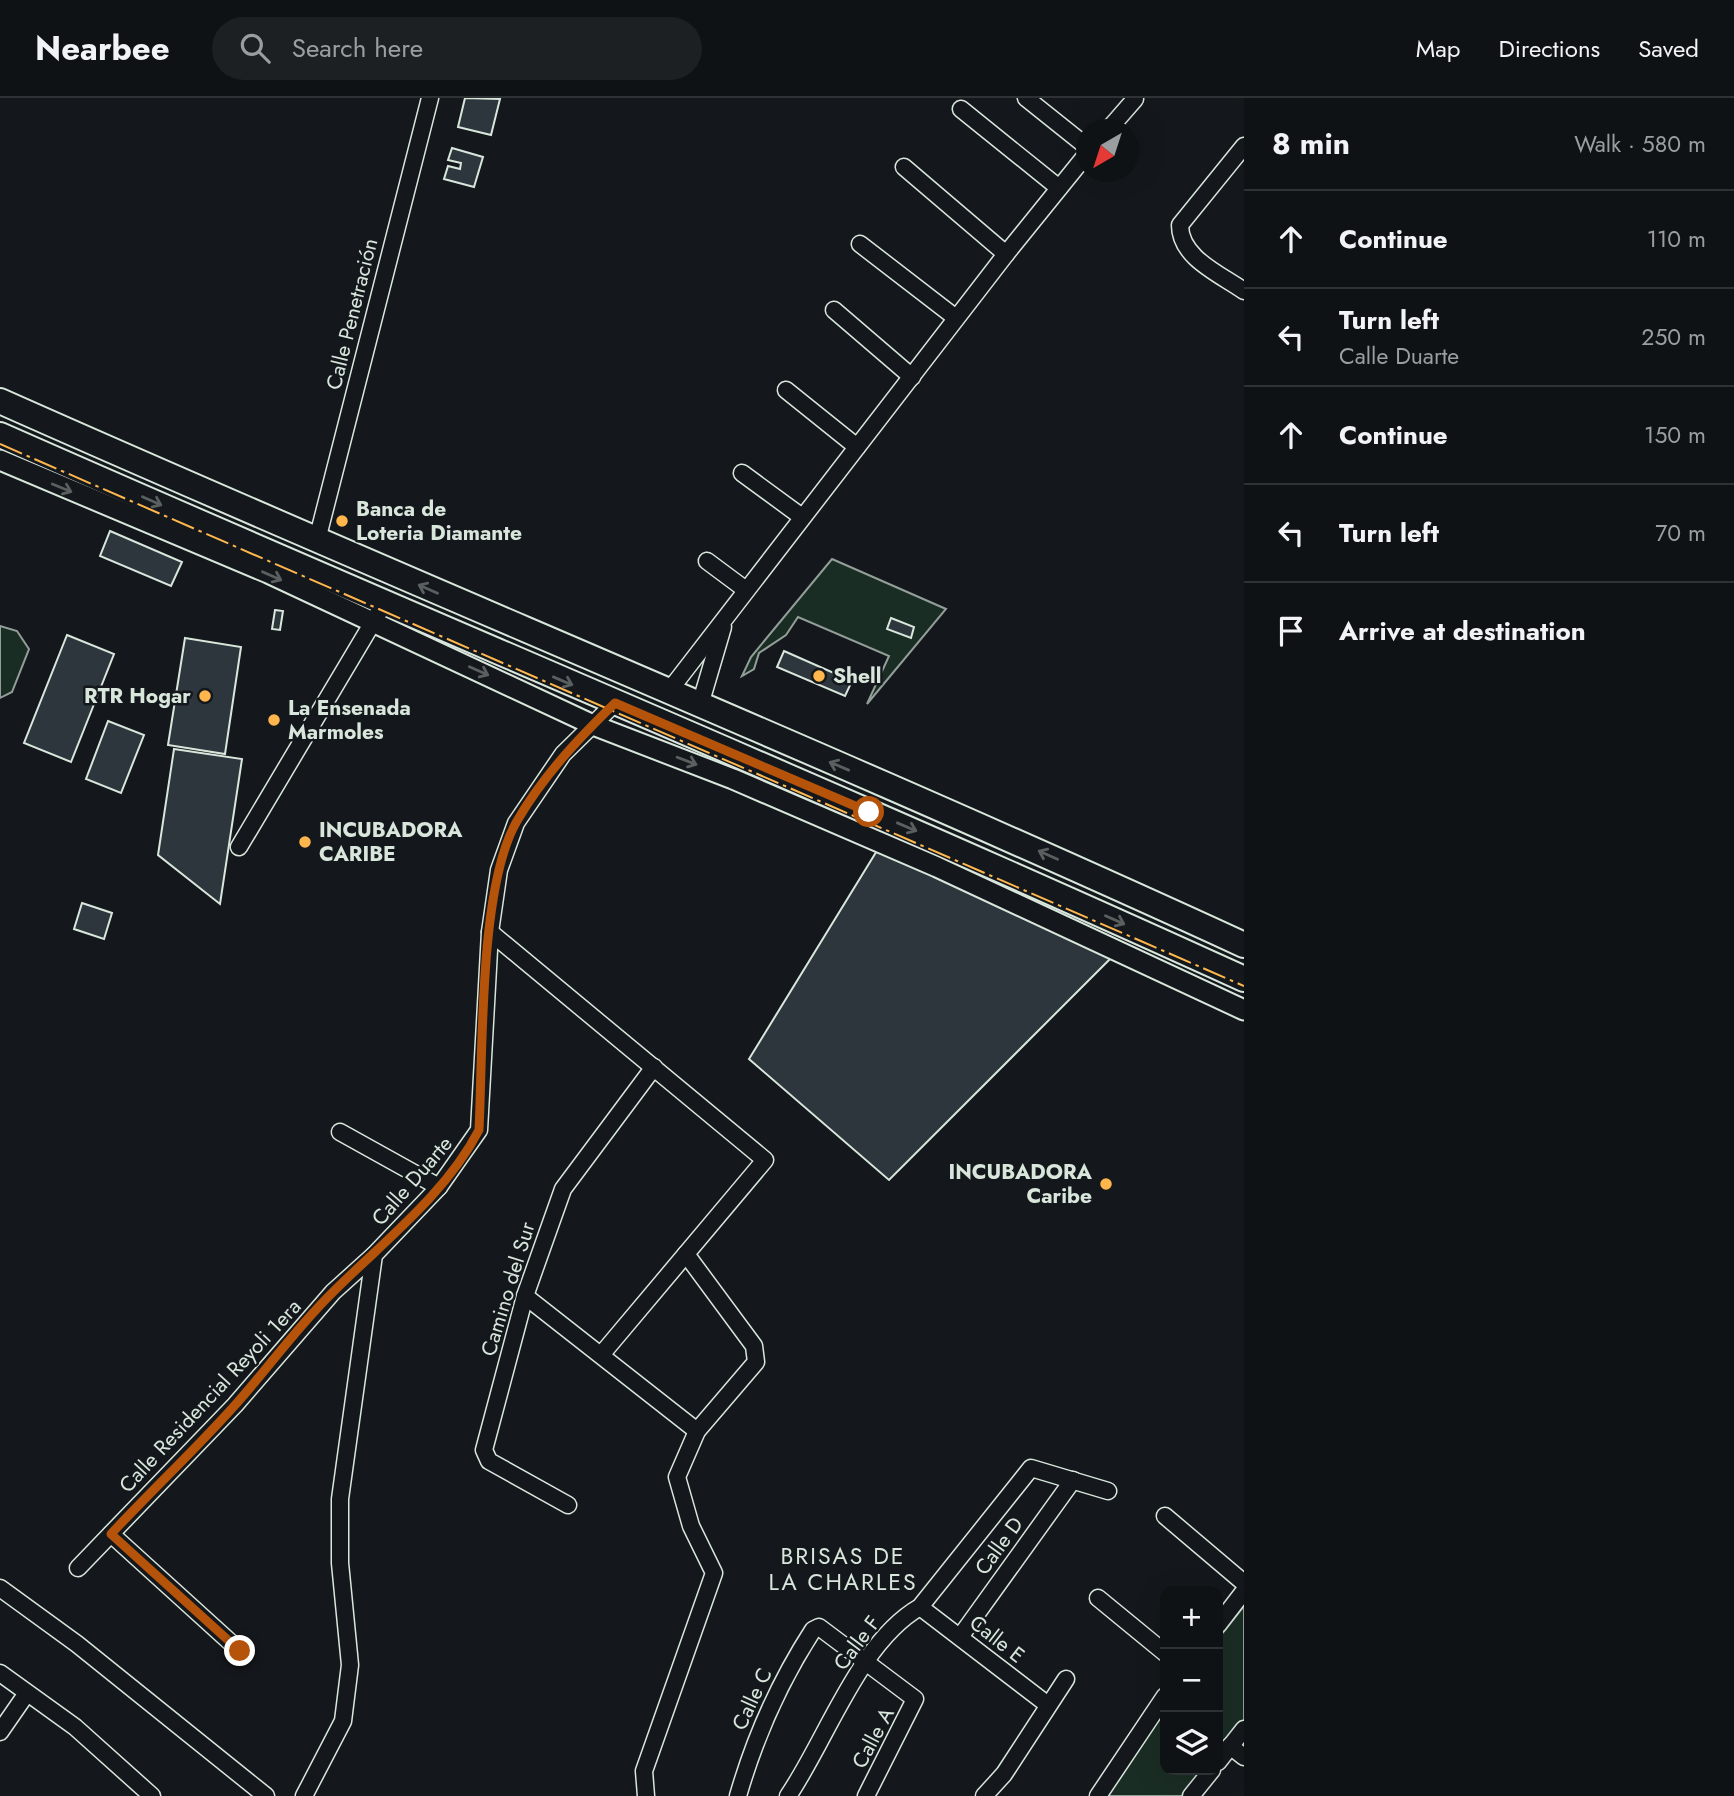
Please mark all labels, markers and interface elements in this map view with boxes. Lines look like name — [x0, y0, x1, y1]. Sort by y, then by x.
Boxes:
search box — [212, 17, 702, 80]
text: Nearbee — [35, 25, 170, 72]
icon: search — [236, 29, 274, 67]
text: Search here — [292, 29, 423, 67]
text: Map — [1416, 31, 1461, 66]
text: Directions — [1499, 31, 1600, 66]
text: Saved — [1638, 31, 1699, 66]
north arrow — [1076, 119, 1139, 182]
text: 8 min — [1272, 122, 1350, 165]
text: Walk · 580 m — [1574, 127, 1706, 161]
icon: ahead — [1272, 220, 1310, 258]
text: Continue — [1339, 220, 1448, 258]
text: 110 m — [1647, 222, 1706, 256]
street label: Calle Penetración — [319, 235, 385, 393]
text: Turn left — [1339, 301, 1439, 339]
icon: left — [1272, 318, 1310, 356]
text: 250 m — [1641, 320, 1706, 354]
text: Calle Duarte — [1339, 339, 1459, 373]
icon: ahead — [1272, 416, 1310, 454]
text: Continue — [1339, 416, 1448, 454]
text: 150 m — [1644, 418, 1706, 452]
one-way arrow — [51, 482, 73, 495]
place label: Banca de Loteria Diamante — [356, 494, 522, 548]
one-way arrow — [141, 495, 162, 508]
marker: Banca de Loteria Diamante — [334, 513, 350, 529]
icon: left — [1272, 514, 1310, 552]
text: Turn left — [1339, 514, 1439, 552]
text: 70 m — [1655, 516, 1706, 550]
one-way arrow — [261, 570, 282, 583]
one-way arrow — [417, 582, 439, 595]
icon: arrive — [1272, 612, 1310, 650]
text: Arrive at destination — [1339, 612, 1586, 650]
place label: Shell — [833, 661, 881, 691]
one-way arrow — [467, 665, 489, 678]
marker: Shell — [811, 668, 827, 684]
one-way arrow — [551, 675, 573, 688]
place label: RTR Hogar — [84, 681, 191, 711]
marker: RTR Hogar — [197, 688, 213, 704]
place label: La Ensenada Marmoles — [288, 693, 411, 747]
marker: La Ensenada Marmoles — [266, 712, 282, 728]
one-way arrow — [676, 756, 698, 769]
one-way arrow — [829, 759, 850, 772]
route start — [853, 796, 884, 827]
place label: INCUBADORA CARIBE — [319, 815, 463, 869]
one-way arrow — [896, 822, 918, 835]
marker: INCUBADORA CARIBE — [297, 834, 313, 850]
one-way arrow — [1038, 848, 1060, 861]
one-way arrow — [1104, 914, 1125, 927]
street label: Calle Duarte — [365, 1130, 459, 1232]
place label: INCUBADORA Caribe — [948, 1157, 1093, 1211]
marker: INCUBADORA Caribe — [1098, 1176, 1114, 1192]
street label: Camino del Sur — [473, 1218, 543, 1360]
street label: Calle Residencial Reyoli 1era — [112, 1292, 308, 1500]
street label: Calle D — [968, 1511, 1030, 1581]
district label: BRISAS DE LA CHARLES — [769, 1539, 917, 1599]
map controls — [1160, 1586, 1223, 1775]
button: + — [1160, 1586, 1223, 1649]
street label: Calle E — [963, 1608, 1031, 1670]
street label: Calle F — [826, 1609, 888, 1677]
route end — [224, 1635, 255, 1666]
button: − — [1160, 1649, 1223, 1712]
street label: Calle C — [725, 1663, 779, 1735]
street label: Calle A — [844, 1702, 902, 1774]
button: layers — [1160, 1712, 1223, 1775]

